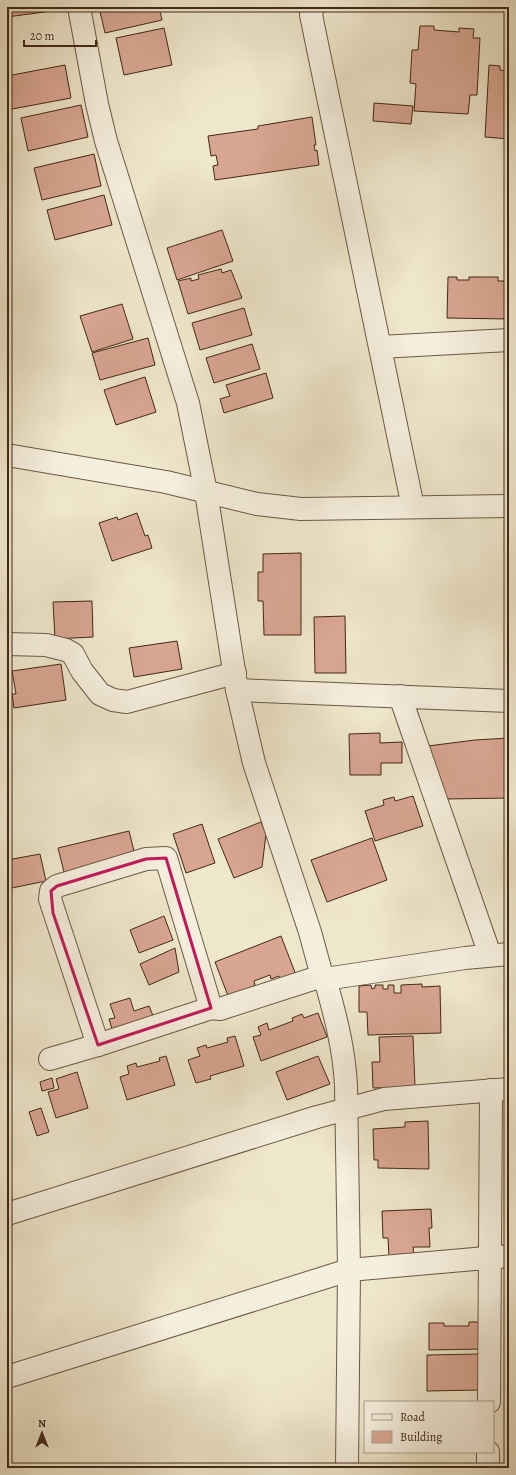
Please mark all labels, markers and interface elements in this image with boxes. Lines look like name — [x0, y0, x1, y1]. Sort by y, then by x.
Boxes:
scale bar — [24, 22, 96, 48]
text: 20 m — [30, 28, 54, 44]
legend — [364, 1401, 494, 1453]
text: Road — [400, 1409, 426, 1425]
north arrow — [22, 1413, 62, 1453]
text: N — [38, 1416, 46, 1431]
text: Building — [400, 1429, 442, 1445]

